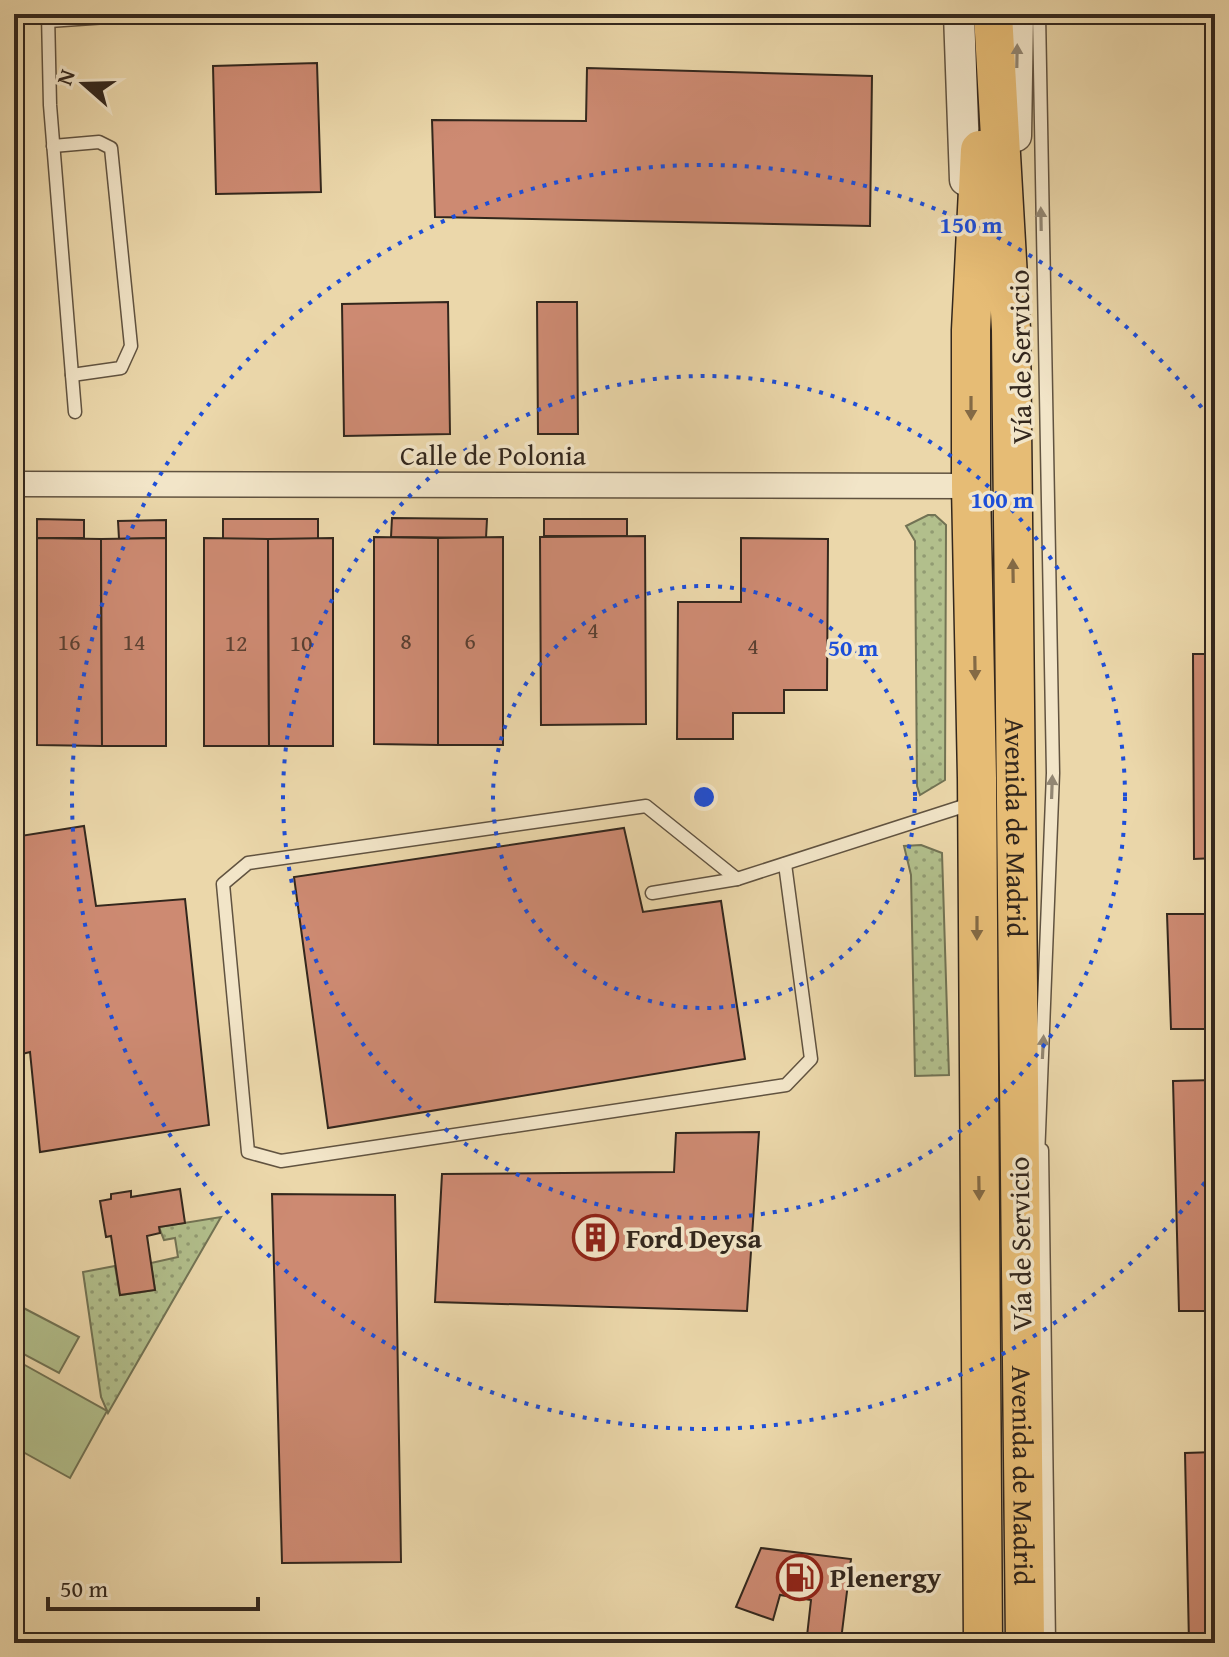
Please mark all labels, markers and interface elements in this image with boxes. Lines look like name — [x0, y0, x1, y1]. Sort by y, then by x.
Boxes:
one-way arrow — [1011, 43, 1024, 68]
north arrow — [44, 44, 124, 124]
text: N — [48, 65, 83, 90]
one-way arrow — [1035, 206, 1048, 231]
text: 150 m — [939, 207, 1003, 242]
street label: Vía de Servicio — [997, 269, 1042, 445]
one-way arrow — [965, 396, 977, 421]
street label: Calle de Polonia — [400, 434, 587, 475]
text: 100 m — [970, 482, 1034, 517]
one-way arrow — [1007, 558, 1019, 583]
house number: 4 — [587, 612, 599, 647]
house number: 8 — [400, 623, 412, 658]
house number: 6 — [464, 623, 476, 658]
house number: 16 — [57, 624, 81, 659]
house number: 14 — [122, 624, 146, 659]
house number: 12 — [224, 625, 248, 660]
house number: 10 — [289, 625, 313, 660]
house number: 4 — [747, 628, 759, 663]
text: 50 m — [828, 630, 879, 665]
one-way arrow — [969, 656, 981, 681]
street label: Avenida de Madrid — [995, 717, 1038, 938]
one-way arrow — [1046, 774, 1059, 799]
centre of rings — [690, 783, 718, 811]
one-way arrow — [971, 916, 983, 941]
one-way arrow — [1037, 1034, 1050, 1059]
street label: Vía de Servicio — [997, 1156, 1042, 1332]
one-way arrow — [973, 1176, 985, 1201]
building icon: Ford Deysa — [571, 1214, 619, 1262]
place label: Ford Deysa — [626, 1217, 762, 1258]
street label: Avenida de Madrid — [1002, 1365, 1045, 1586]
fuel station icon: Plenergy — [775, 1553, 823, 1601]
place label: Plenergy — [830, 1556, 942, 1597]
scale bar — [48, 1561, 258, 1611]
text: 50 m — [60, 1571, 108, 1606]

